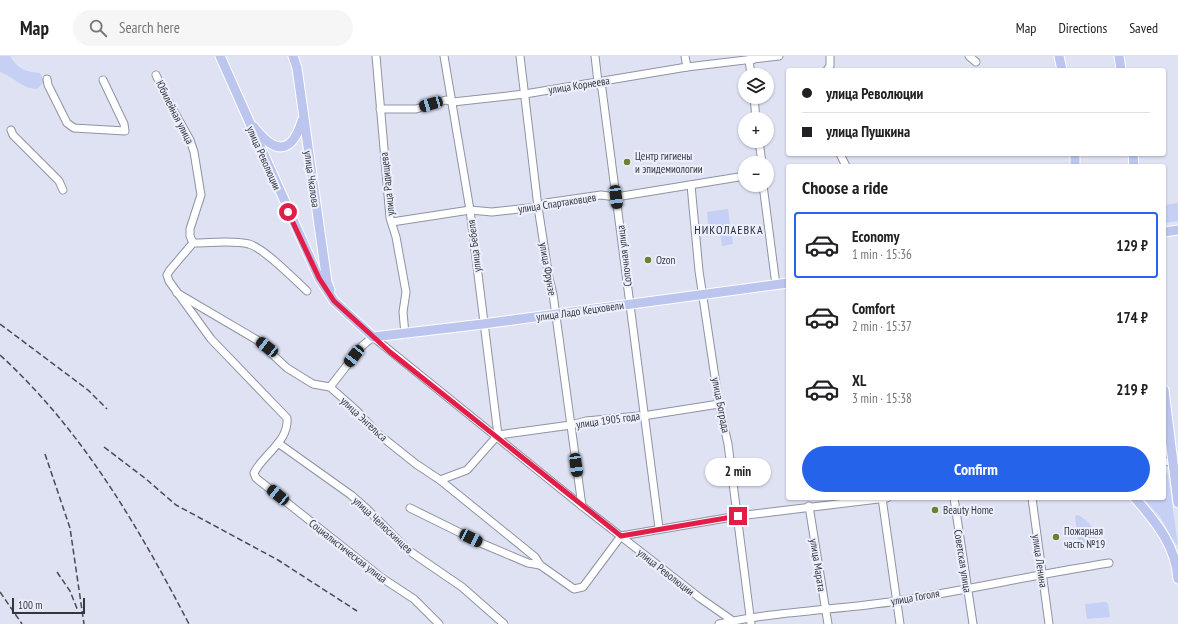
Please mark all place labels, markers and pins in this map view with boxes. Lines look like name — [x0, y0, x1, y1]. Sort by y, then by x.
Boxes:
place label: Центр гигиены и эпидемиологии — [635, 149, 703, 176]
marker: Центр гигиены и эпидемиологии — [622, 157, 632, 167]
place label: Ozon — [656, 253, 675, 267]
marker: Ozon — [643, 255, 653, 265]
place label: Beauty Home — [943, 503, 994, 517]
marker: Beauty Home — [930, 505, 940, 515]
place label: Пожарная часть №19 — [1064, 524, 1105, 551]
marker: Пожарная часть №19 — [1051, 532, 1061, 542]

